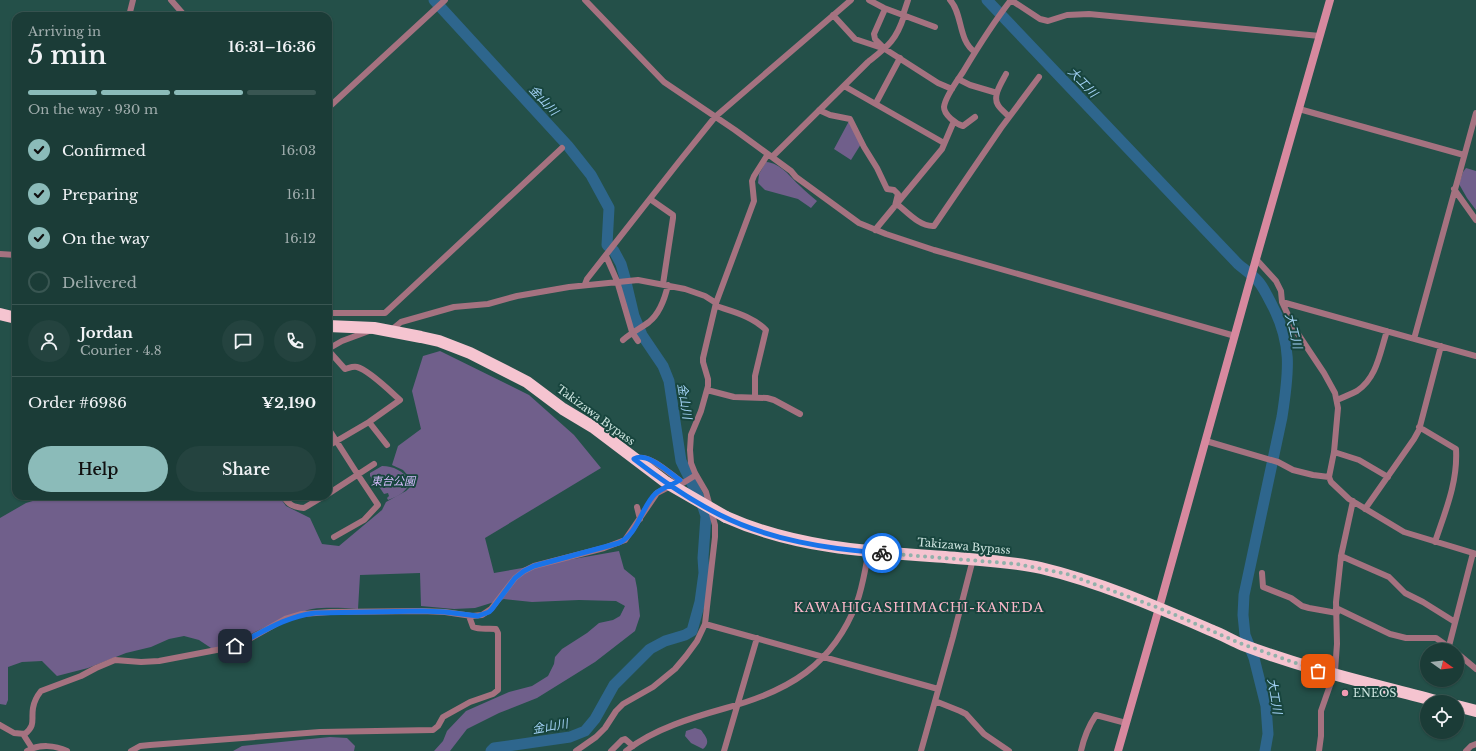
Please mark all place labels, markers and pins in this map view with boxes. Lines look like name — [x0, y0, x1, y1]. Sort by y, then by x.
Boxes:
pin — [218, 629, 252, 663]
pin — [1301, 654, 1335, 688]
place label: ENEOS — [1353, 686, 1396, 700]
marker: ENEOS — [1340, 688, 1350, 698]

